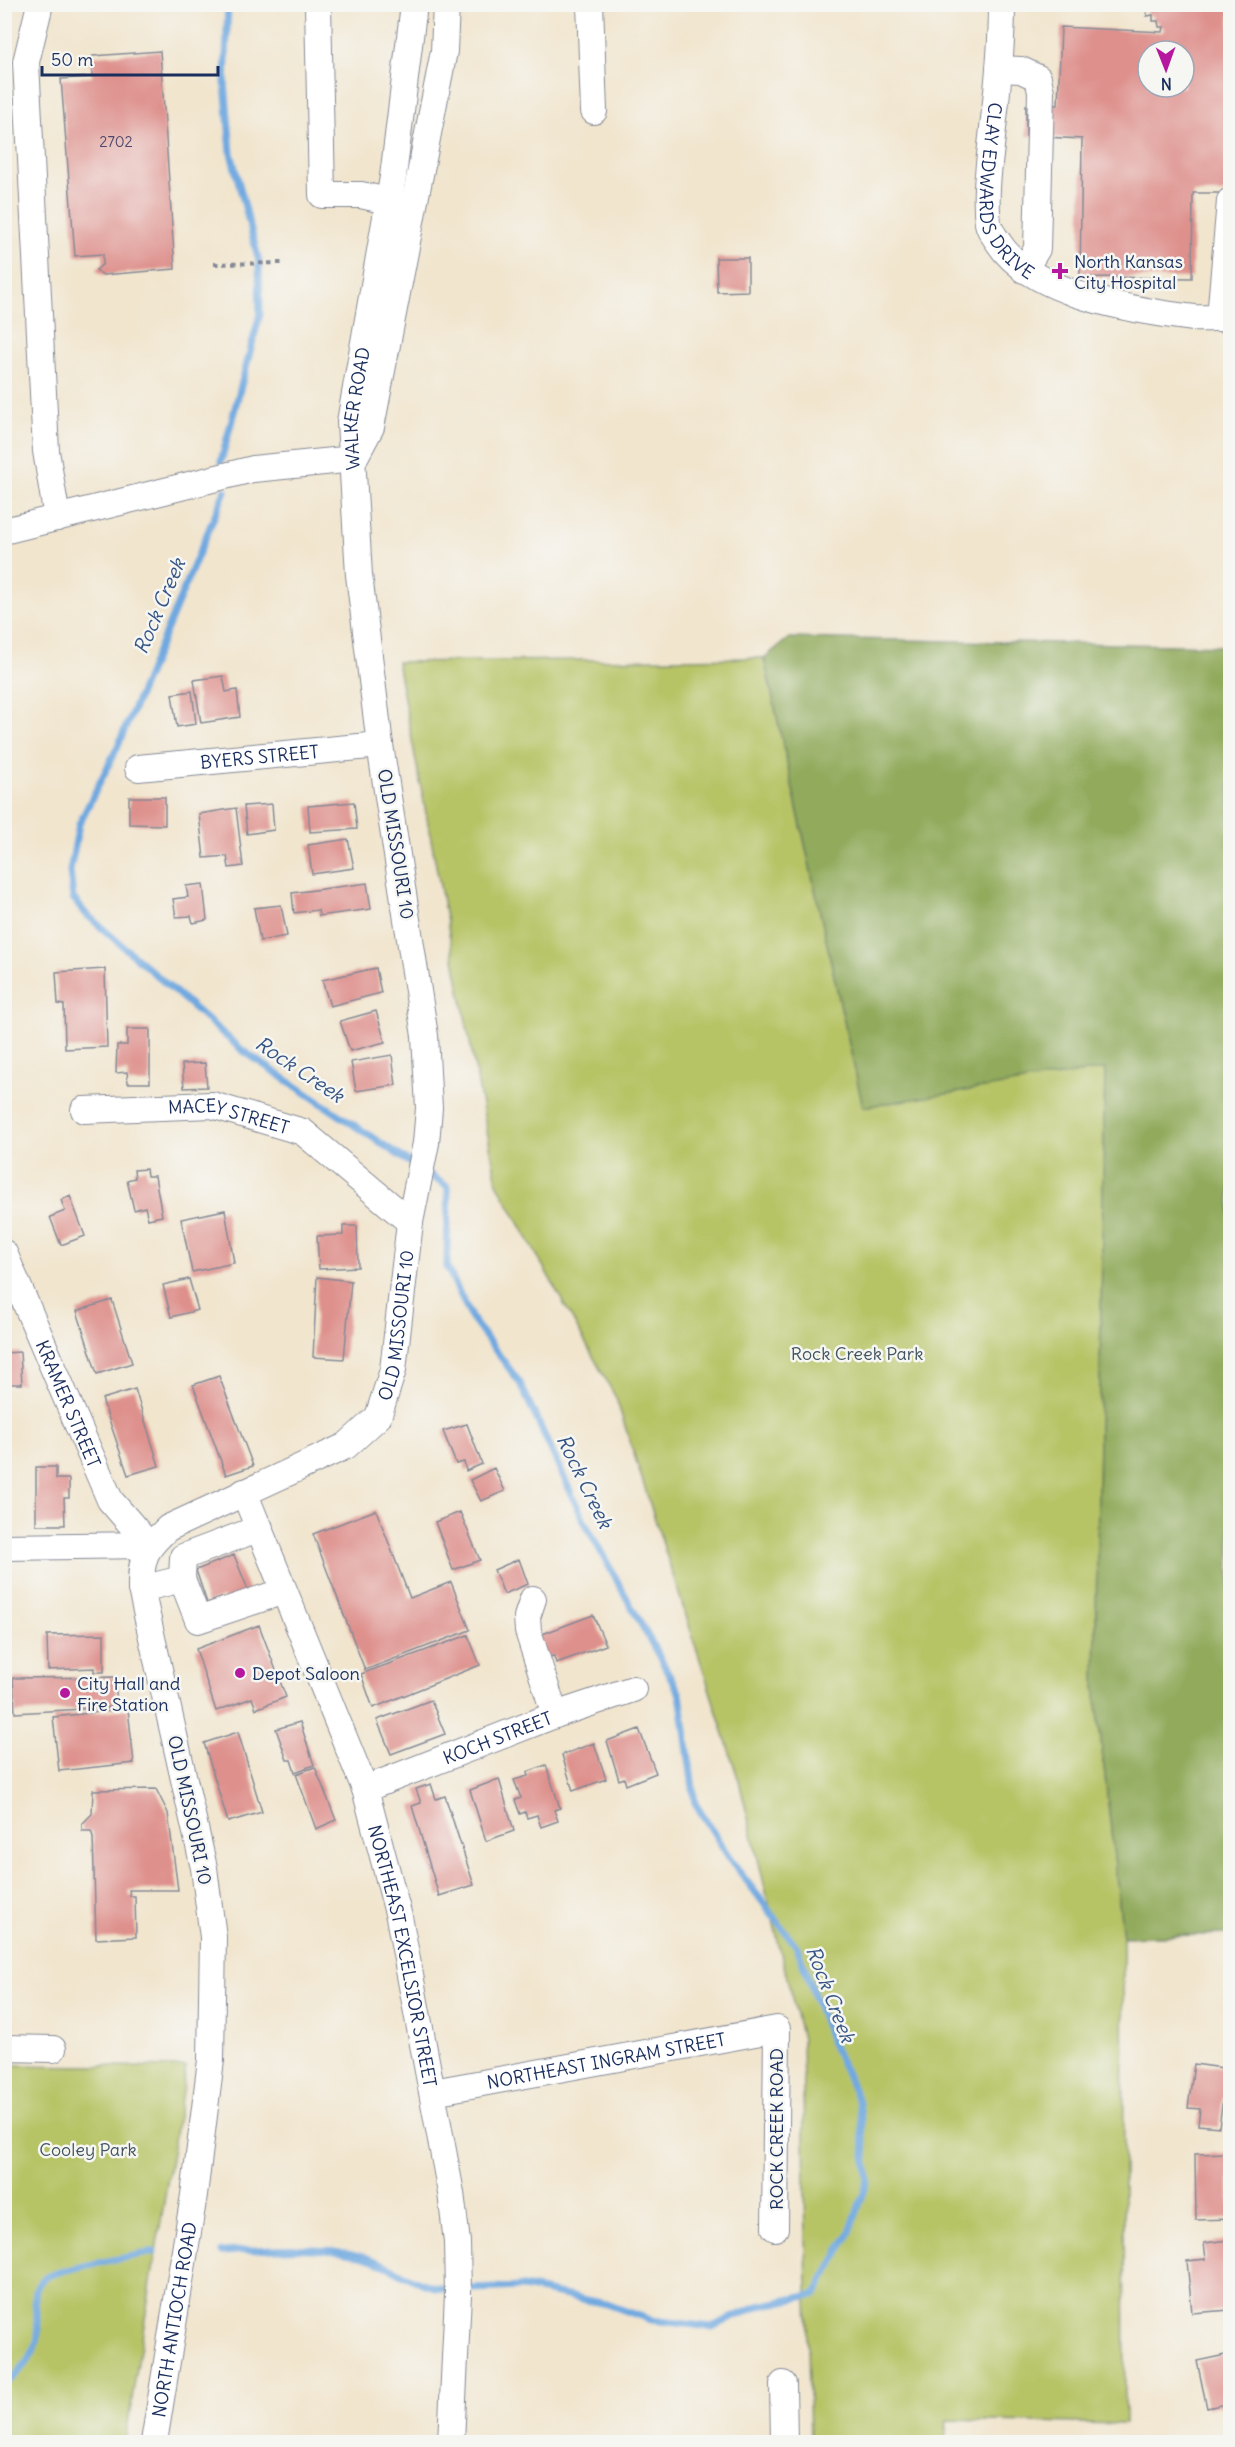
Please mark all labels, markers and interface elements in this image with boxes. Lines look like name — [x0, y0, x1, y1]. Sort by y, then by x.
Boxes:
scale bar — [42, 39, 218, 77]
north arrow — [1136, 39, 1196, 99]
text: 50 m — [51, 48, 93, 71]
text: N — [1161, 74, 1172, 94]
street label: CLAY EDWARDS DRIVE — [975, 101, 1039, 284]
house number: 2702 — [99, 132, 133, 151]
place label: North Kansas City Hospital — [1074, 250, 1183, 294]
marker: North Kansas City Hospital — [1051, 262, 1069, 280]
street label: WALKER ROAD — [339, 345, 374, 471]
water label: Rock Creek — [128, 553, 191, 658]
street label: BYERS STREET — [199, 739, 320, 774]
street label: OLD MISSOURI 10 — [373, 767, 419, 921]
water label: Rock Creek — [251, 1030, 350, 1109]
street label: MACEY STREET — [167, 1093, 292, 1139]
street label: OLD MISSOURI 10 — [372, 1249, 418, 1403]
street label: KRAMER STREET — [31, 1336, 106, 1471]
park label: Rock Creek Park — [791, 1342, 923, 1365]
water label: Rock Creek — [552, 1430, 619, 1534]
place label: Depot Saloon — [252, 1662, 360, 1685]
marker: Depot Saloon — [233, 1666, 247, 1680]
place label: City Hall and Fire Station — [77, 1672, 181, 1716]
marker: City Hall and Fire Station — [58, 1686, 72, 1700]
street label: KOCH STREET — [440, 1706, 555, 1769]
street label: OLD MISSOURI 10 — [163, 1733, 217, 1887]
street label: NORTHEAST EXCELSIOR STREET — [363, 1822, 442, 2089]
water label: Rock Creek — [801, 1942, 861, 2047]
street label: NORTHEAST INGRAM STREET — [485, 2027, 727, 2093]
street label: ROCK CREEK ROAD — [765, 2048, 788, 2210]
park label: Cooley Park — [39, 2138, 137, 2161]
street label: NORTH ANTIOCH ROAD — [147, 2220, 201, 2419]

